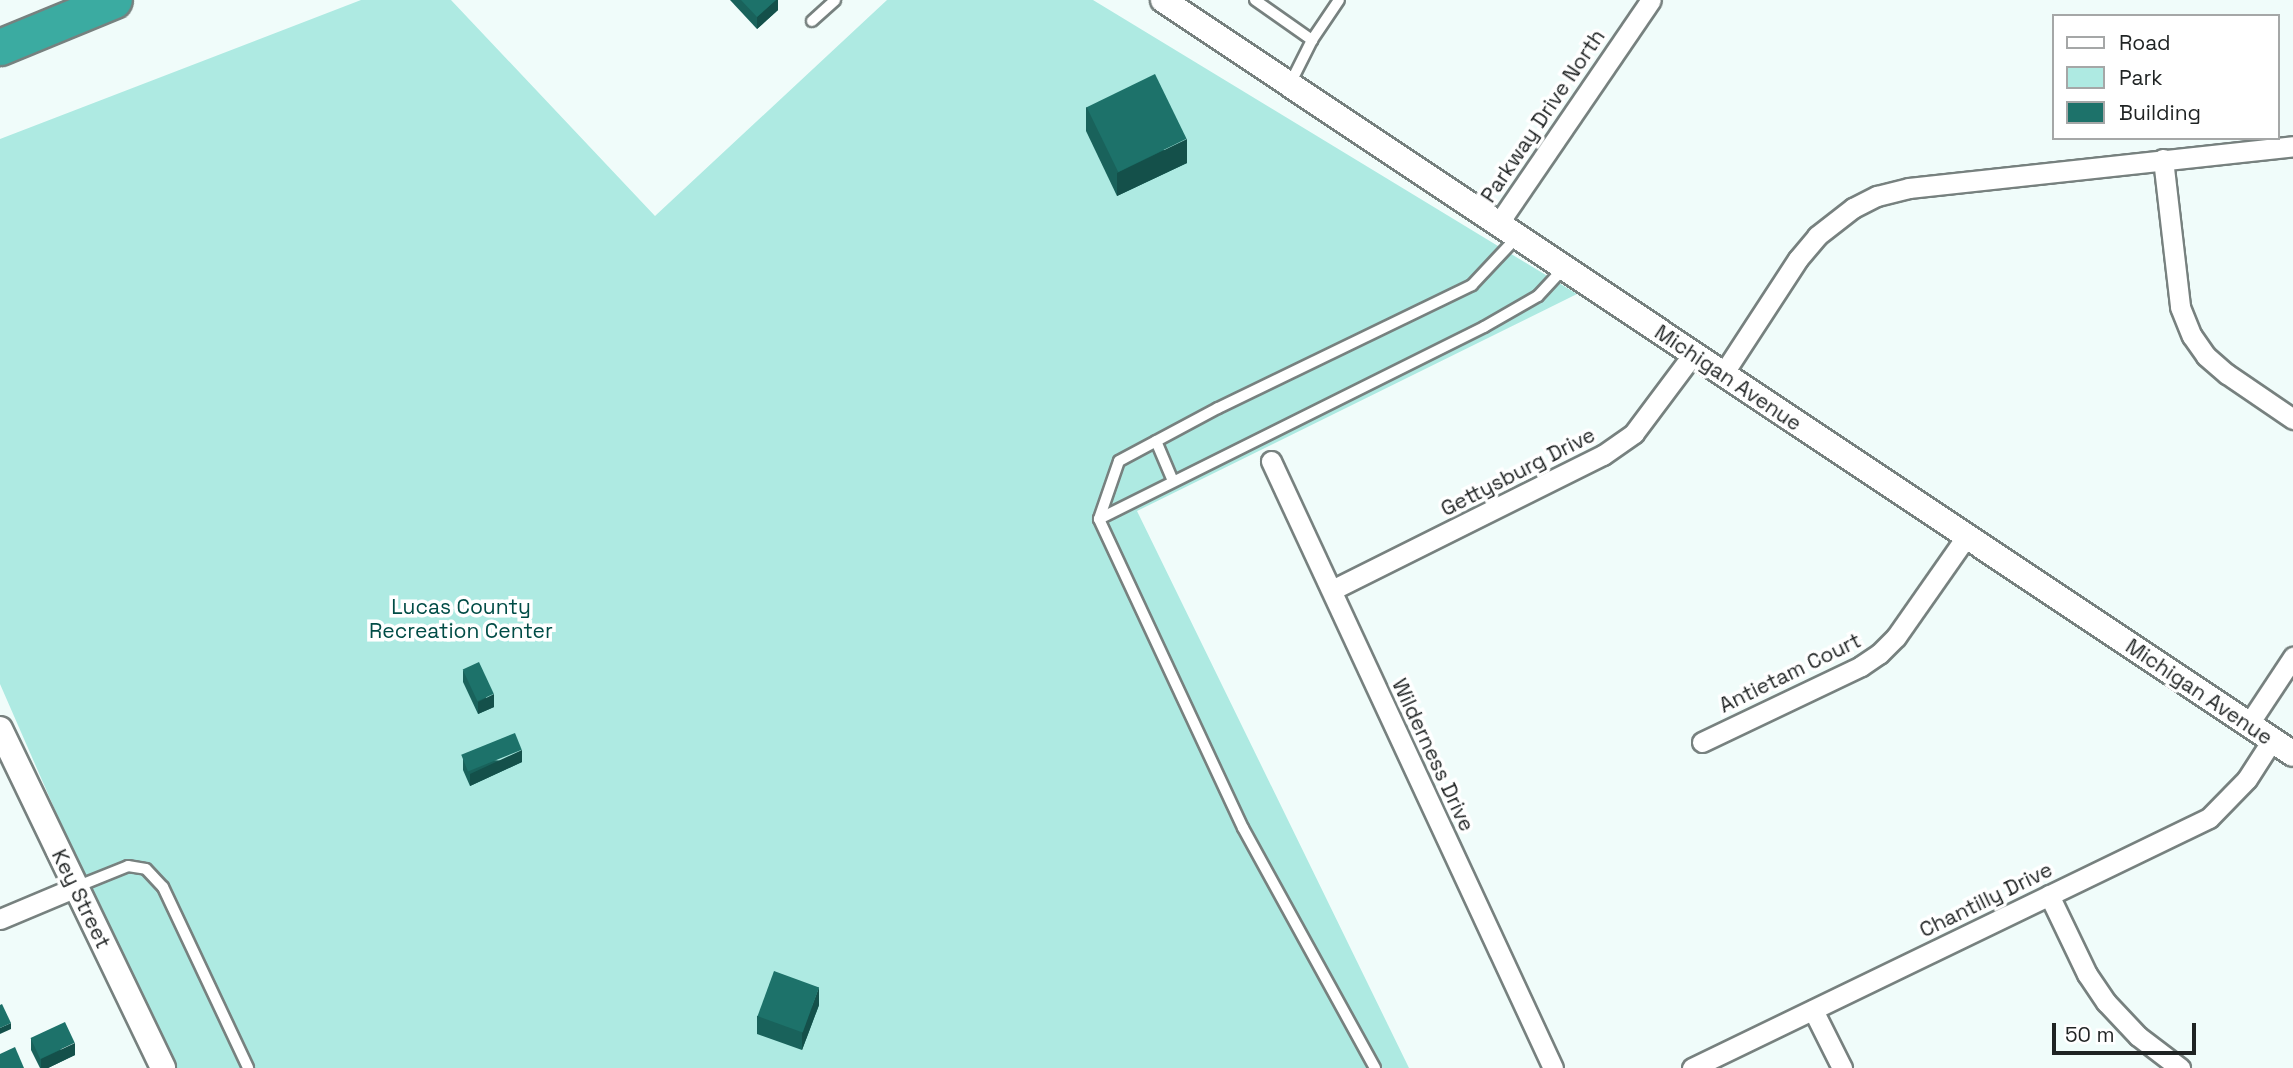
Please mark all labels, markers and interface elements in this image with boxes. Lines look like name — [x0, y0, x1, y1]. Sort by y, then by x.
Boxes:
legend — [2052, 14, 2279, 140]
street label: Parkway Drive North — [1476, 25, 1610, 207]
text: Road — [2119, 29, 2171, 56]
text: Park — [2119, 64, 2163, 91]
text: Building — [2119, 99, 2201, 126]
street label: Michigan Avenue — [1650, 319, 1806, 437]
street label: Gettysburg Drive — [1437, 422, 1599, 522]
park label: Lucas County Recreation Center — [369, 594, 553, 644]
street label: Antietam Court — [1715, 628, 1865, 718]
street label: Michigan Avenue — [2121, 633, 2277, 751]
street label: Wilderness Drive — [1387, 675, 1479, 835]
street label: Key Street — [46, 845, 116, 953]
street label: Chantilly Drive — [1915, 857, 2057, 943]
scale bar — [2055, 1009, 2198, 1052]
text: 50 m — [2065, 1021, 2115, 1048]

